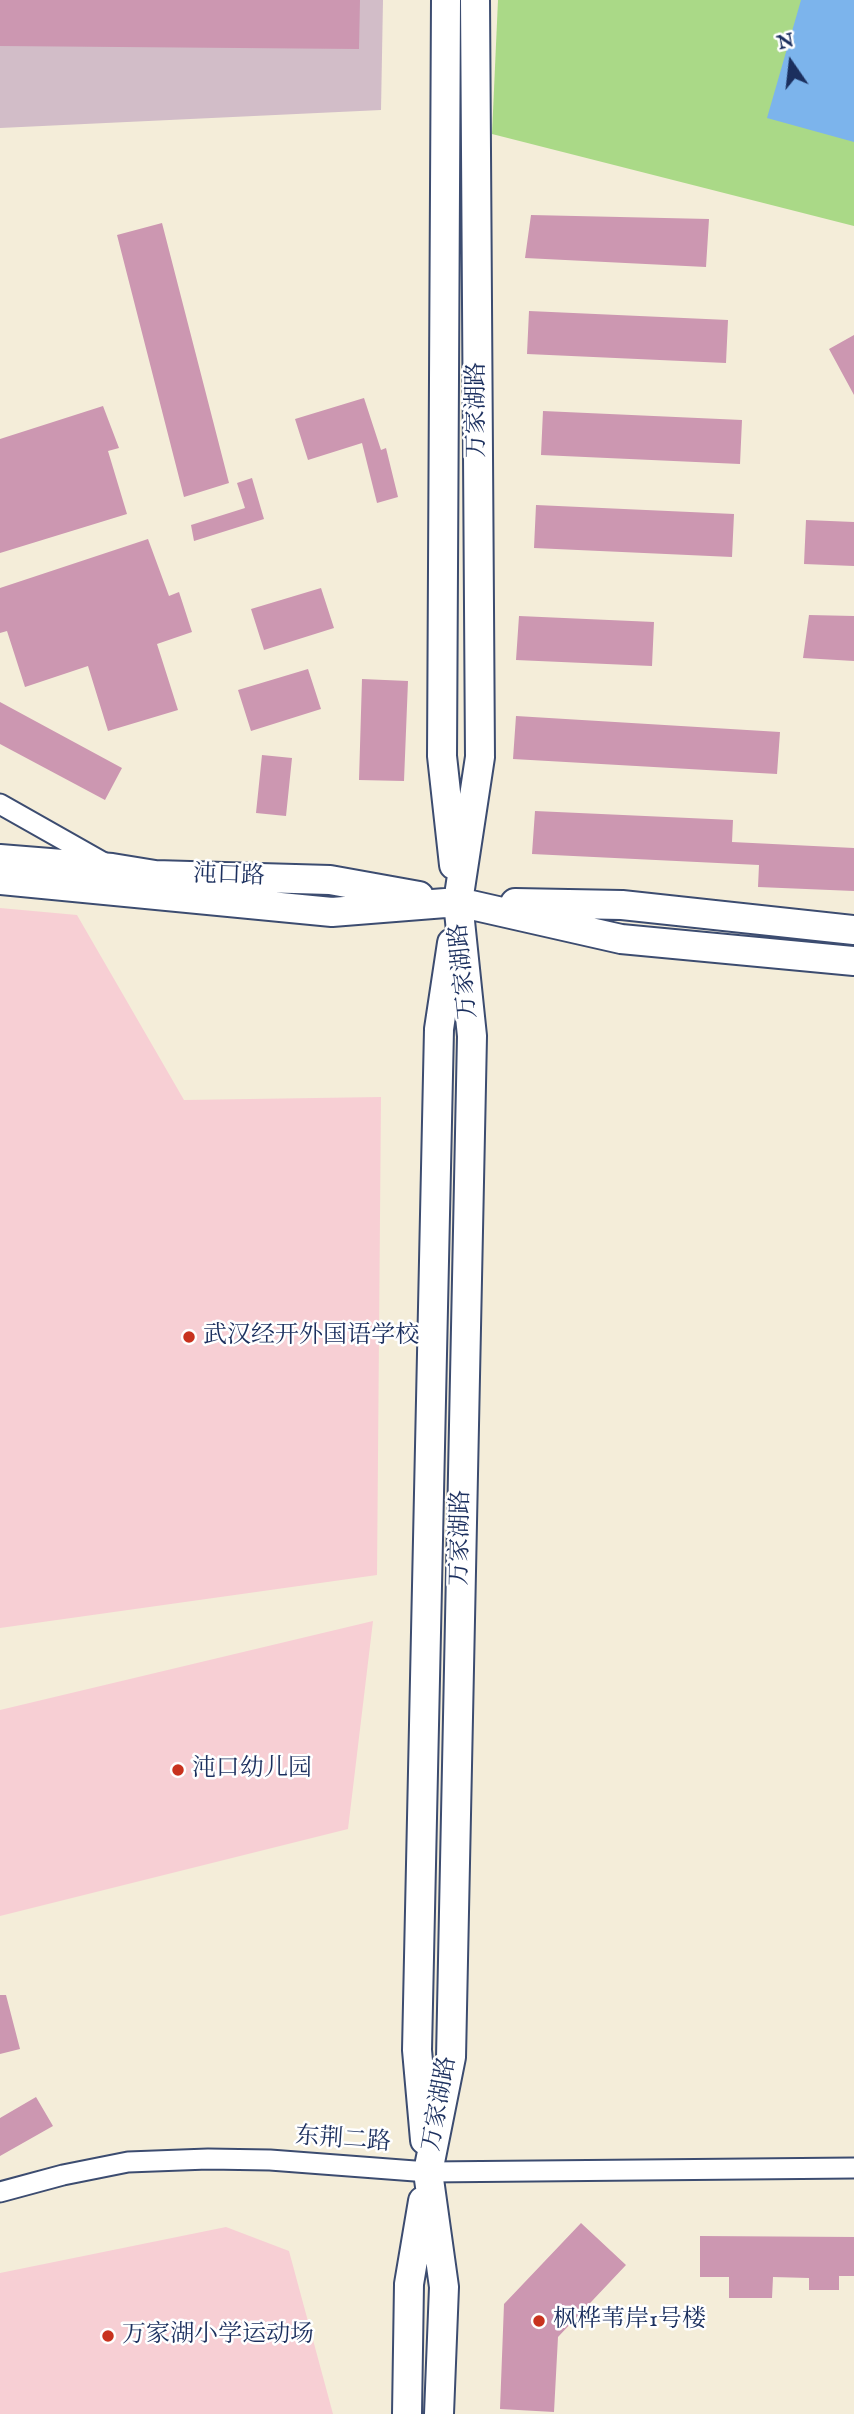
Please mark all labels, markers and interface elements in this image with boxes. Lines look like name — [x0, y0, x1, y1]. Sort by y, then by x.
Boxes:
north arrow — [756, 28, 826, 98]
text: N — [775, 29, 797, 56]
street label: 万家湖路 — [464, 362, 492, 458]
street label: 沌口路 — [193, 861, 265, 893]
street label: 万家湖路 — [446, 922, 484, 1020]
place label: 武汉经开外国语学校 — [203, 1323, 419, 1351]
marker: 武汉经开外国语学校 — [181, 1329, 197, 1345]
street label: 万家湖路 — [447, 1490, 477, 1586]
place label: 沌口幼儿园 — [192, 1756, 312, 1784]
marker: 沌口幼儿园 — [170, 1762, 186, 1778]
street label: 万家湖路 — [418, 2054, 464, 2154]
street label: 东荆二路 — [294, 2123, 392, 2159]
place label: 枫桦苇岸1号楼 — [553, 2307, 706, 2335]
marker: 枫桦苇岸1号楼 — [531, 2313, 547, 2329]
place label: 万家湖小学运动场 — [122, 2322, 314, 2350]
marker: 万家湖小学运动场 — [100, 2328, 116, 2344]

